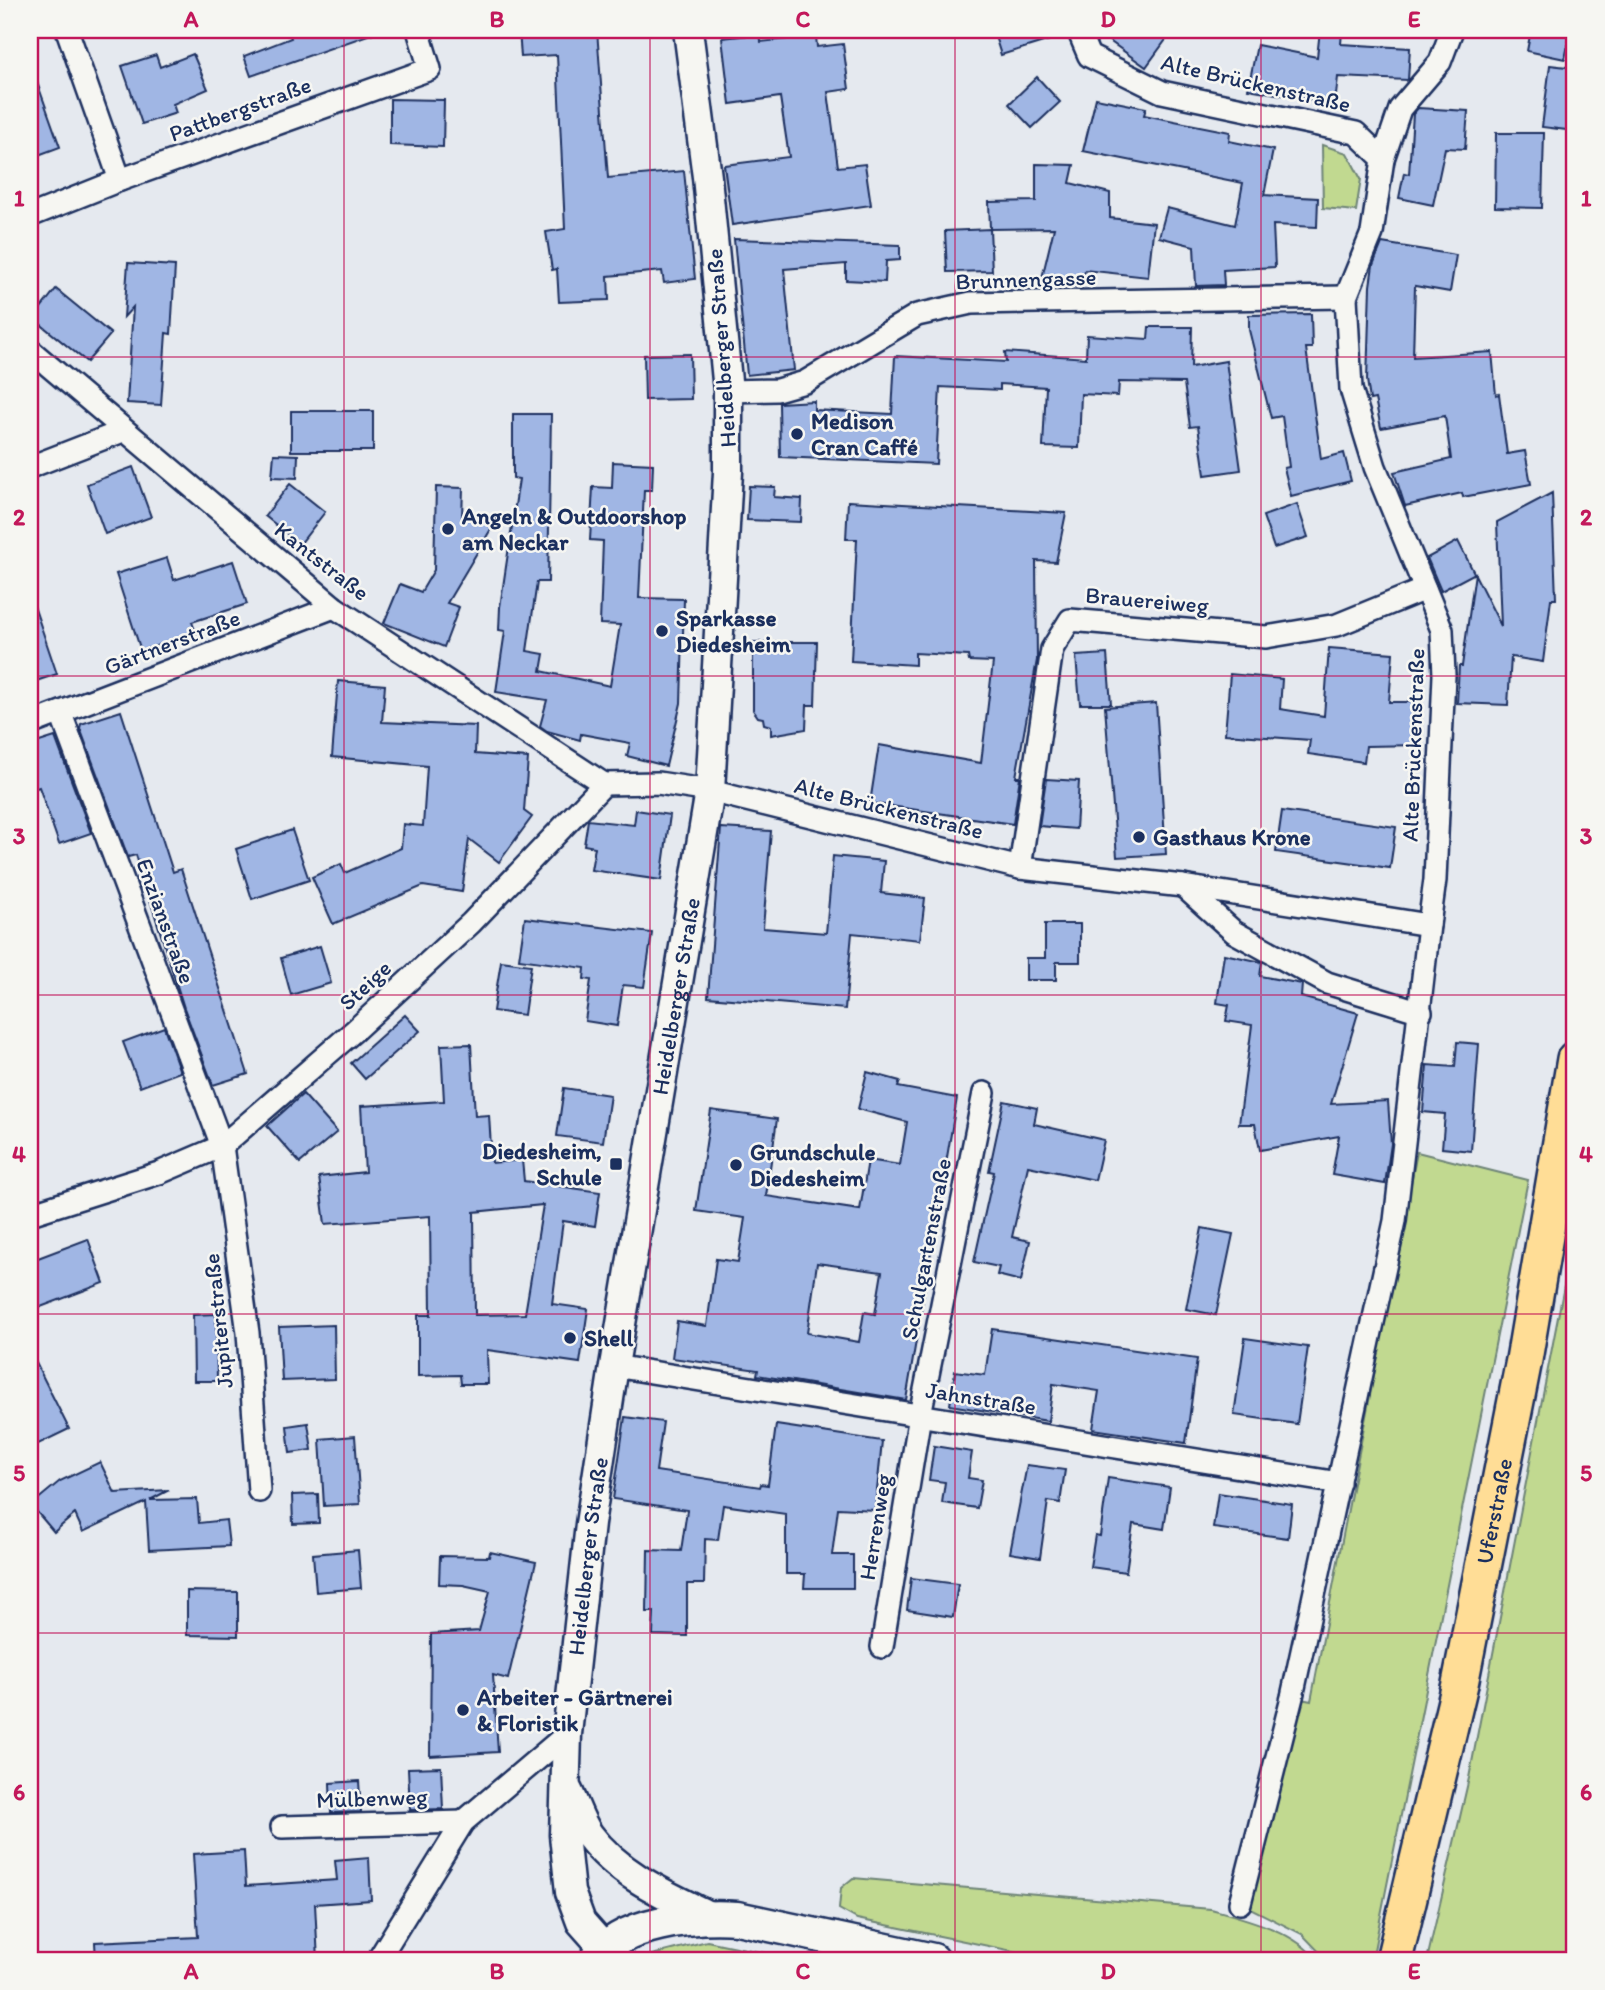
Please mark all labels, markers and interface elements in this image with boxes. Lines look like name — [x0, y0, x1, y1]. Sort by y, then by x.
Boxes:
text: A — [183, 5, 199, 33]
text: B — [490, 5, 505, 33]
text: C — [796, 5, 811, 33]
text: D — [1100, 5, 1116, 33]
text: E — [1408, 5, 1421, 33]
street label: Alte Brückenstraße — [1158, 48, 1354, 118]
street label: Pattbergstraße — [165, 70, 315, 148]
text: 1 — [14, 184, 25, 212]
text: 1 — [1581, 184, 1592, 212]
street label: Heidelberger Straße — [700, 248, 742, 448]
street label: Brunnengasse — [955, 263, 1097, 295]
place label: Medison Cran Caffé — [811, 407, 918, 461]
marker: Medison Cran Caffé — [789, 426, 805, 442]
place label: Angeln & Outdoorshop am Neckar — [461, 502, 687, 556]
text: 2 — [13, 503, 26, 531]
text: 2 — [1580, 503, 1593, 531]
street label: Kantstraße — [269, 515, 375, 607]
marker: Angeln & Outdoorshop am Neckar — [440, 521, 456, 537]
street label: Brauereiweg — [1084, 581, 1210, 619]
street label: Gärtnerstraße — [100, 603, 244, 681]
place label: Sparkasse Diedesheim — [676, 604, 791, 658]
marker: Sparkasse Diedesheim — [654, 623, 670, 639]
street label: Alte Brückenstraße — [1396, 648, 1430, 842]
street label: Alte Brückenstraße — [792, 771, 986, 845]
text: 3 — [13, 822, 26, 850]
text: 3 — [1580, 822, 1593, 850]
place label: Gasthaus Krone — [1153, 823, 1311, 851]
marker: Gasthaus Krone — [1131, 829, 1147, 845]
street label: Enzianstraße — [130, 855, 202, 987]
street label: Heidelberger Straße — [646, 896, 706, 1097]
street label: Steige — [333, 954, 397, 1016]
place label: Diedesheim, Schule — [482, 1137, 602, 1191]
place label: Grundschule Diedesheim — [750, 1138, 876, 1192]
text: 4 — [12, 1140, 26, 1168]
text: 4 — [1579, 1140, 1593, 1168]
marker: Diedesheim, Schule — [608, 1156, 624, 1172]
street label: Schulgartenstraße — [895, 1156, 957, 1342]
marker: Grundschule Diedesheim — [728, 1157, 744, 1173]
street label: Jupiterstraße — [197, 1252, 239, 1390]
place label: Shell — [584, 1324, 634, 1352]
marker: Shell — [562, 1330, 578, 1346]
street label: Jahnstraße — [924, 1375, 1038, 1421]
street label: Heidelberger Straße — [562, 1455, 614, 1657]
street label: Uferstraße — [1470, 1456, 1518, 1566]
text: 5 — [13, 1459, 25, 1487]
text: 5 — [1580, 1459, 1592, 1487]
street label: Herrenweg — [853, 1472, 897, 1582]
place label: Arbeiter - Gärtnerei & Floristik — [476, 1683, 673, 1737]
marker: Arbeiter - Gärtnerei & Floristik — [455, 1702, 471, 1718]
text: 6 — [13, 1778, 25, 1806]
text: 6 — [1580, 1778, 1592, 1806]
street label: Mülbenweg — [316, 1782, 429, 1814]
text: A — [183, 1957, 199, 1985]
text: B — [490, 1957, 505, 1985]
text: C — [796, 1957, 811, 1985]
text: D — [1100, 1957, 1116, 1985]
text: E — [1408, 1957, 1421, 1985]

